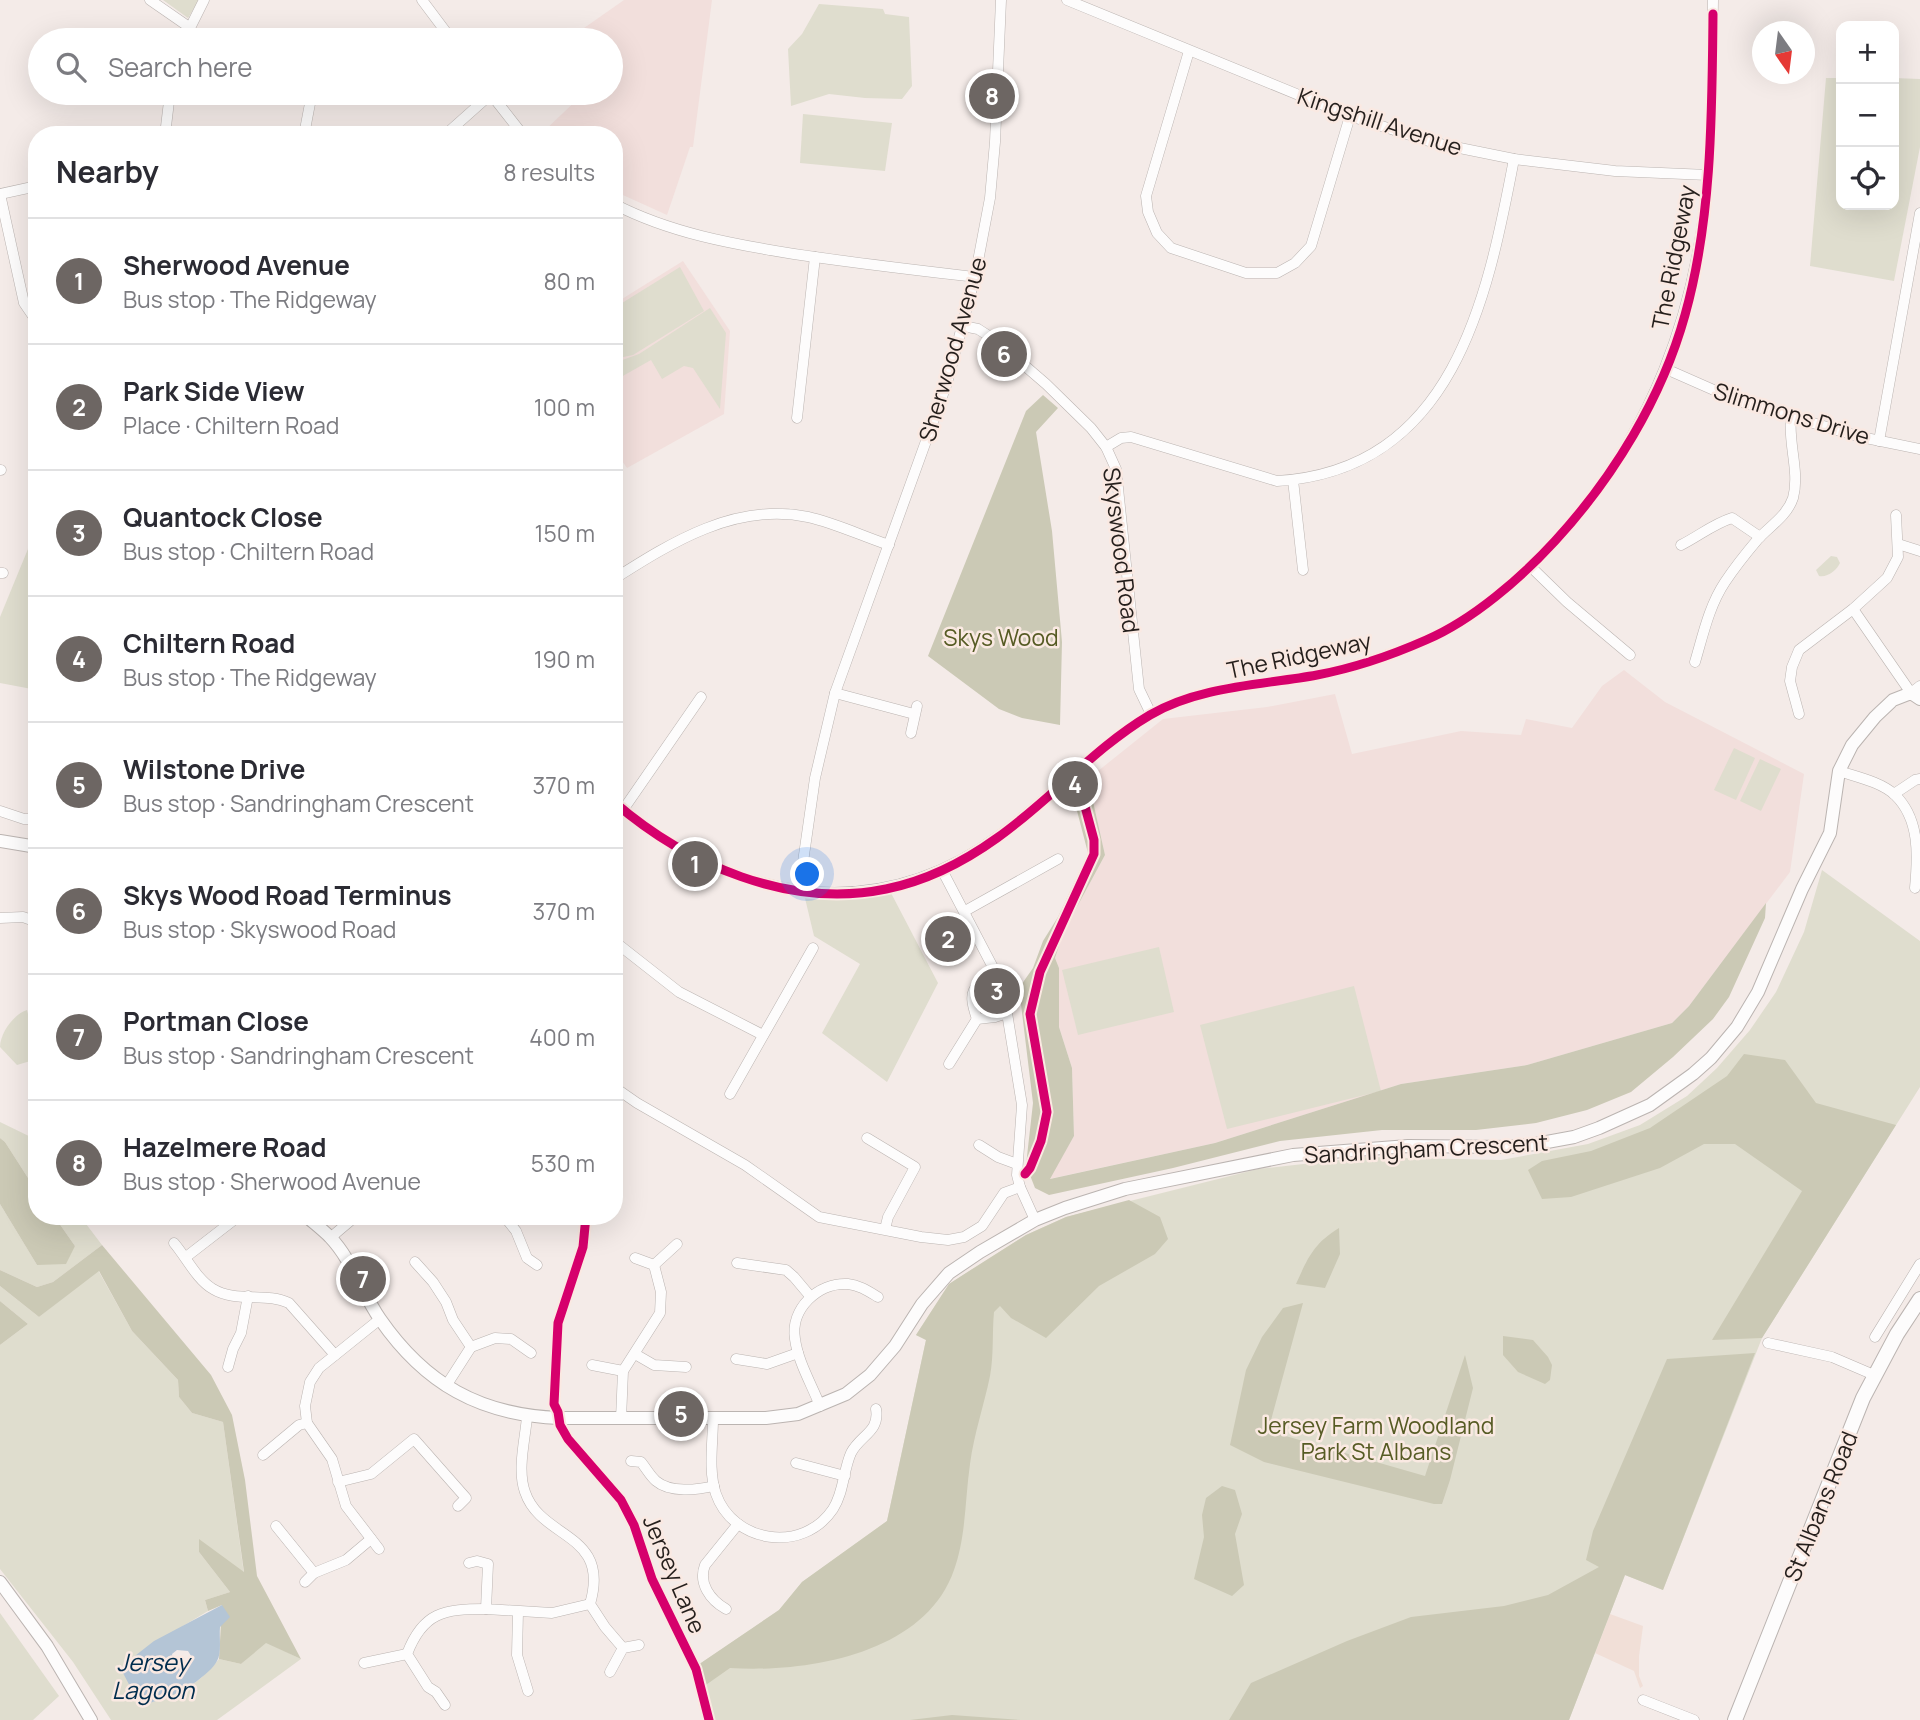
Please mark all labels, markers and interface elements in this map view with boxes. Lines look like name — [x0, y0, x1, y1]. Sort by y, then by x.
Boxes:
north arrow — [1752, 21, 1815, 84]
map controls — [1836, 21, 1899, 210]
button: + — [1836, 21, 1899, 84]
search box — [28, 28, 623, 105]
icon: search — [52, 48, 90, 86]
text: Search here — [108, 49, 253, 85]
pin: 8 — [969, 70, 1015, 122]
street label: Kingshill Avenue — [1294, 79, 1466, 163]
button: − — [1836, 84, 1899, 147]
button: locate — [1836, 147, 1899, 210]
text: Nearby — [56, 151, 159, 192]
text: 8 results — [503, 156, 595, 188]
street label: The Ridgeway — [1643, 182, 1703, 332]
text: Sherwood Avenue — [123, 247, 350, 283]
street label: Sherwood Avenue — [910, 253, 994, 445]
text: 1 — [74, 265, 84, 297]
text: 80 m — [544, 265, 595, 297]
text: Bus stop · The Ridgeway — [123, 283, 377, 315]
pin: 6 — [981, 328, 1027, 380]
text: Park Side View — [123, 373, 305, 409]
street label: Slimmons Drive — [1710, 374, 1874, 452]
text: 2 — [72, 391, 86, 423]
text: 100 m — [534, 391, 595, 423]
text: Place · Chiltern Road — [123, 409, 339, 441]
street label: Skyswood Road — [1096, 465, 1148, 635]
text: Quantock Close — [123, 499, 323, 535]
text: 3 — [72, 517, 86, 549]
text: 150 m — [535, 517, 595, 549]
text: Bus stop · Chiltern Road — [123, 535, 374, 567]
park label: Skys Wood — [943, 621, 1059, 653]
street label: The Ridgeway — [1224, 624, 1374, 686]
text: Chiltern Road — [123, 625, 295, 661]
text: 4 — [72, 643, 86, 675]
text: 190 m — [534, 643, 595, 675]
text: Bus stop · The Ridgeway — [123, 661, 377, 693]
text: Wilstone Drive — [123, 751, 305, 787]
pin: 4 — [1052, 758, 1098, 810]
text: 5 — [72, 769, 86, 801]
text: 370 m — [533, 769, 595, 801]
text: Bus stop · Sandringham Crescent — [123, 787, 474, 819]
pin: 1 — [672, 838, 718, 890]
your location — [790, 857, 824, 891]
text: Skys Wood Road Terminus — [123, 877, 452, 913]
text: 6 — [72, 895, 86, 927]
text: 370 m — [533, 895, 595, 927]
text: Bus stop · Skyswood Road — [123, 913, 396, 945]
pin: 2 — [925, 913, 971, 965]
pin: 3 — [974, 965, 1020, 1017]
text: Portman Close — [123, 1003, 309, 1039]
text: 7 — [73, 1021, 85, 1053]
text: 400 m — [529, 1021, 595, 1053]
text: Bus stop · Sandringham Crescent — [123, 1039, 474, 1071]
street label: Sandringham Crescent — [1303, 1126, 1549, 1170]
text: Hazelmere Road — [123, 1129, 327, 1165]
text: 8 — [72, 1147, 86, 1179]
text: 530 m — [531, 1147, 595, 1179]
text: Bus stop · Sherwood Avenue — [123, 1165, 421, 1197]
pin: 7 — [340, 1253, 386, 1305]
pin: 5 — [658, 1388, 704, 1440]
park label: Jersey Farm Woodland Park St Albans — [1258, 1409, 1494, 1467]
street label: St Albans Road — [1775, 1426, 1865, 1586]
street label: Jersey Lane — [636, 1510, 714, 1638]
water label: Jersey Lagoon — [112, 1645, 195, 1706]

